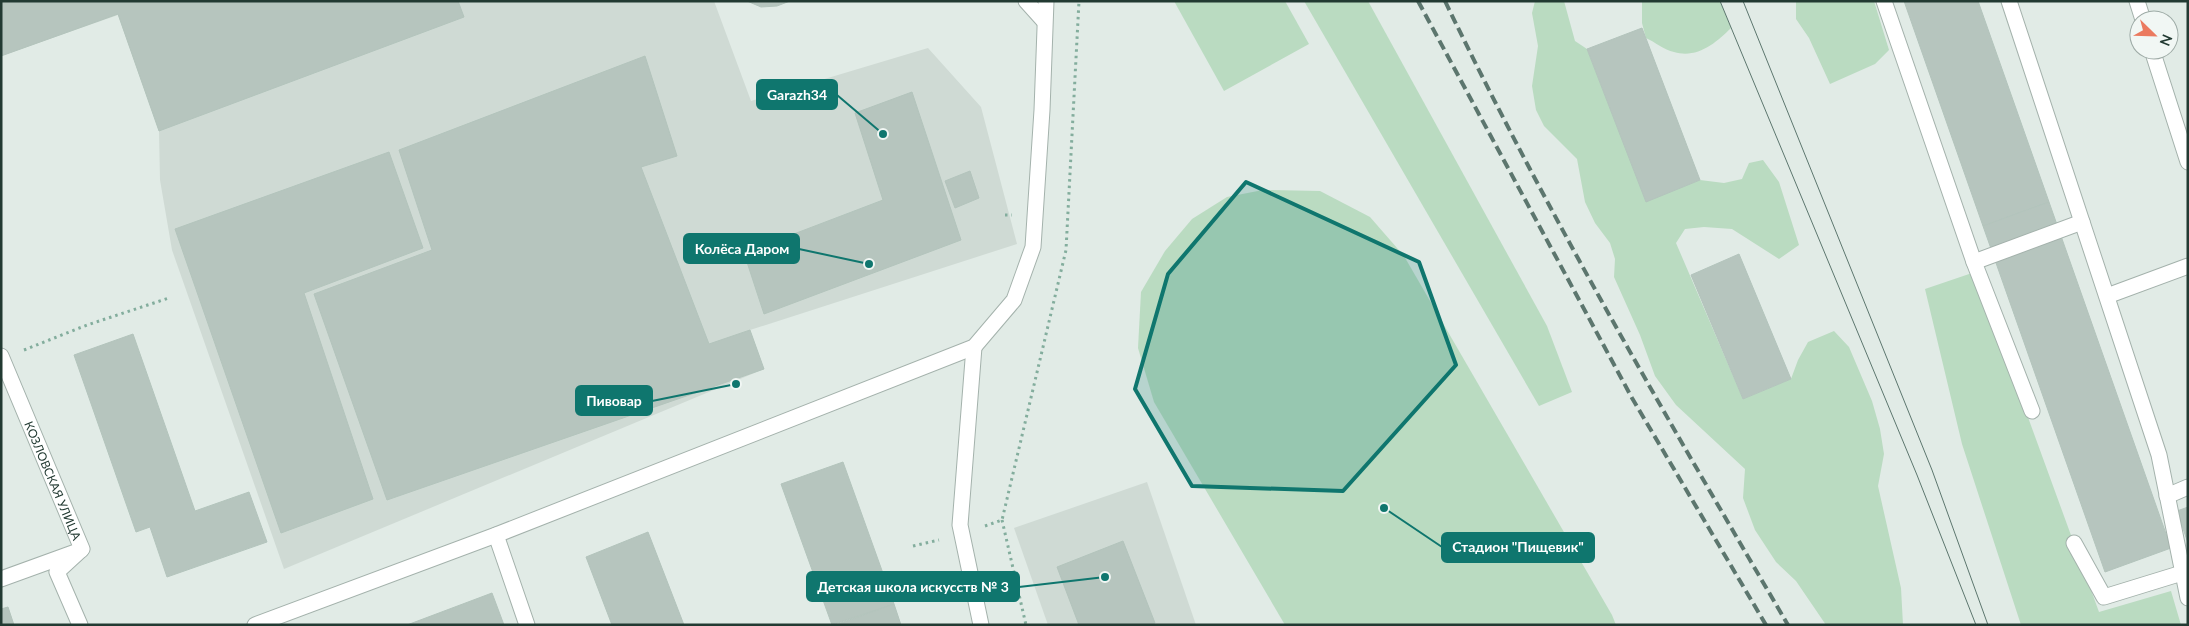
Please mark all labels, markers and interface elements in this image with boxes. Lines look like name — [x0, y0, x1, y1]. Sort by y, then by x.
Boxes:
north arrow — [2129, 10, 2179, 60]
text: N — [2156, 32, 2176, 49]
callout: Garazh34 — [757, 80, 837, 109]
text: Garazh34 — [767, 86, 827, 103]
callout: Колёса Даром — [684, 234, 799, 263]
text: Колёса Даром — [695, 240, 789, 257]
callout: Пивовар — [576, 386, 652, 415]
text: Пивовар — [586, 392, 642, 409]
street label: КОЗЛОВСКАЯ УЛИЦА — [22, 419, 85, 543]
callout: Стадион "Пищевик" — [1442, 533, 1594, 562]
text: Стадион "Пищевик" — [1452, 538, 1584, 555]
callout: Детская школа искусств № 3 — [807, 572, 1019, 601]
text: Детская школа искусств № 3 — [817, 578, 1009, 595]

